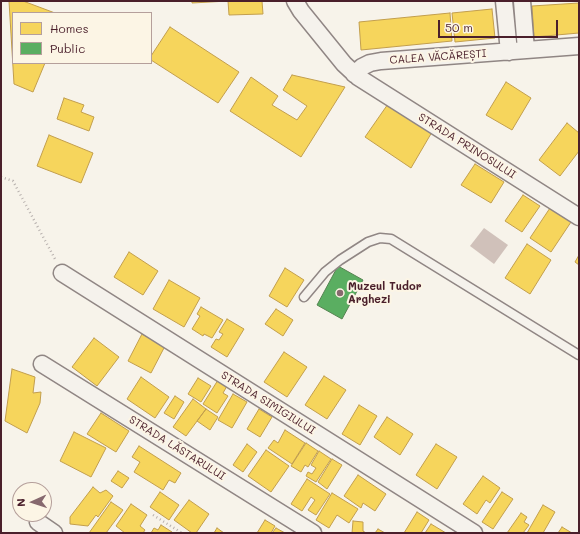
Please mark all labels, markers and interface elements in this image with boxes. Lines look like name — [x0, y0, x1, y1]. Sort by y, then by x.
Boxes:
legend — [12, 12, 152, 64]
scale bar — [440, 12, 560, 38]
text: 50 m — [445, 19, 473, 35]
text: Homes — [50, 20, 89, 36]
text: Public — [50, 40, 85, 56]
street label: CALEA VĂCĂREȘTI — [389, 47, 487, 67]
street label: STRADA PRINOSULUI — [416, 111, 518, 181]
place label: Muzeul Tudor Arghezi — [348, 280, 421, 306]
marker: Muzeul Tudor Arghezi — [335, 288, 345, 298]
street label: STRADA SIMIGIULUI — [218, 369, 318, 437]
street label: STRADA LĂSTARULUI — [126, 413, 228, 483]
north arrow — [12, 482, 52, 522]
text: N — [13, 498, 28, 507]

